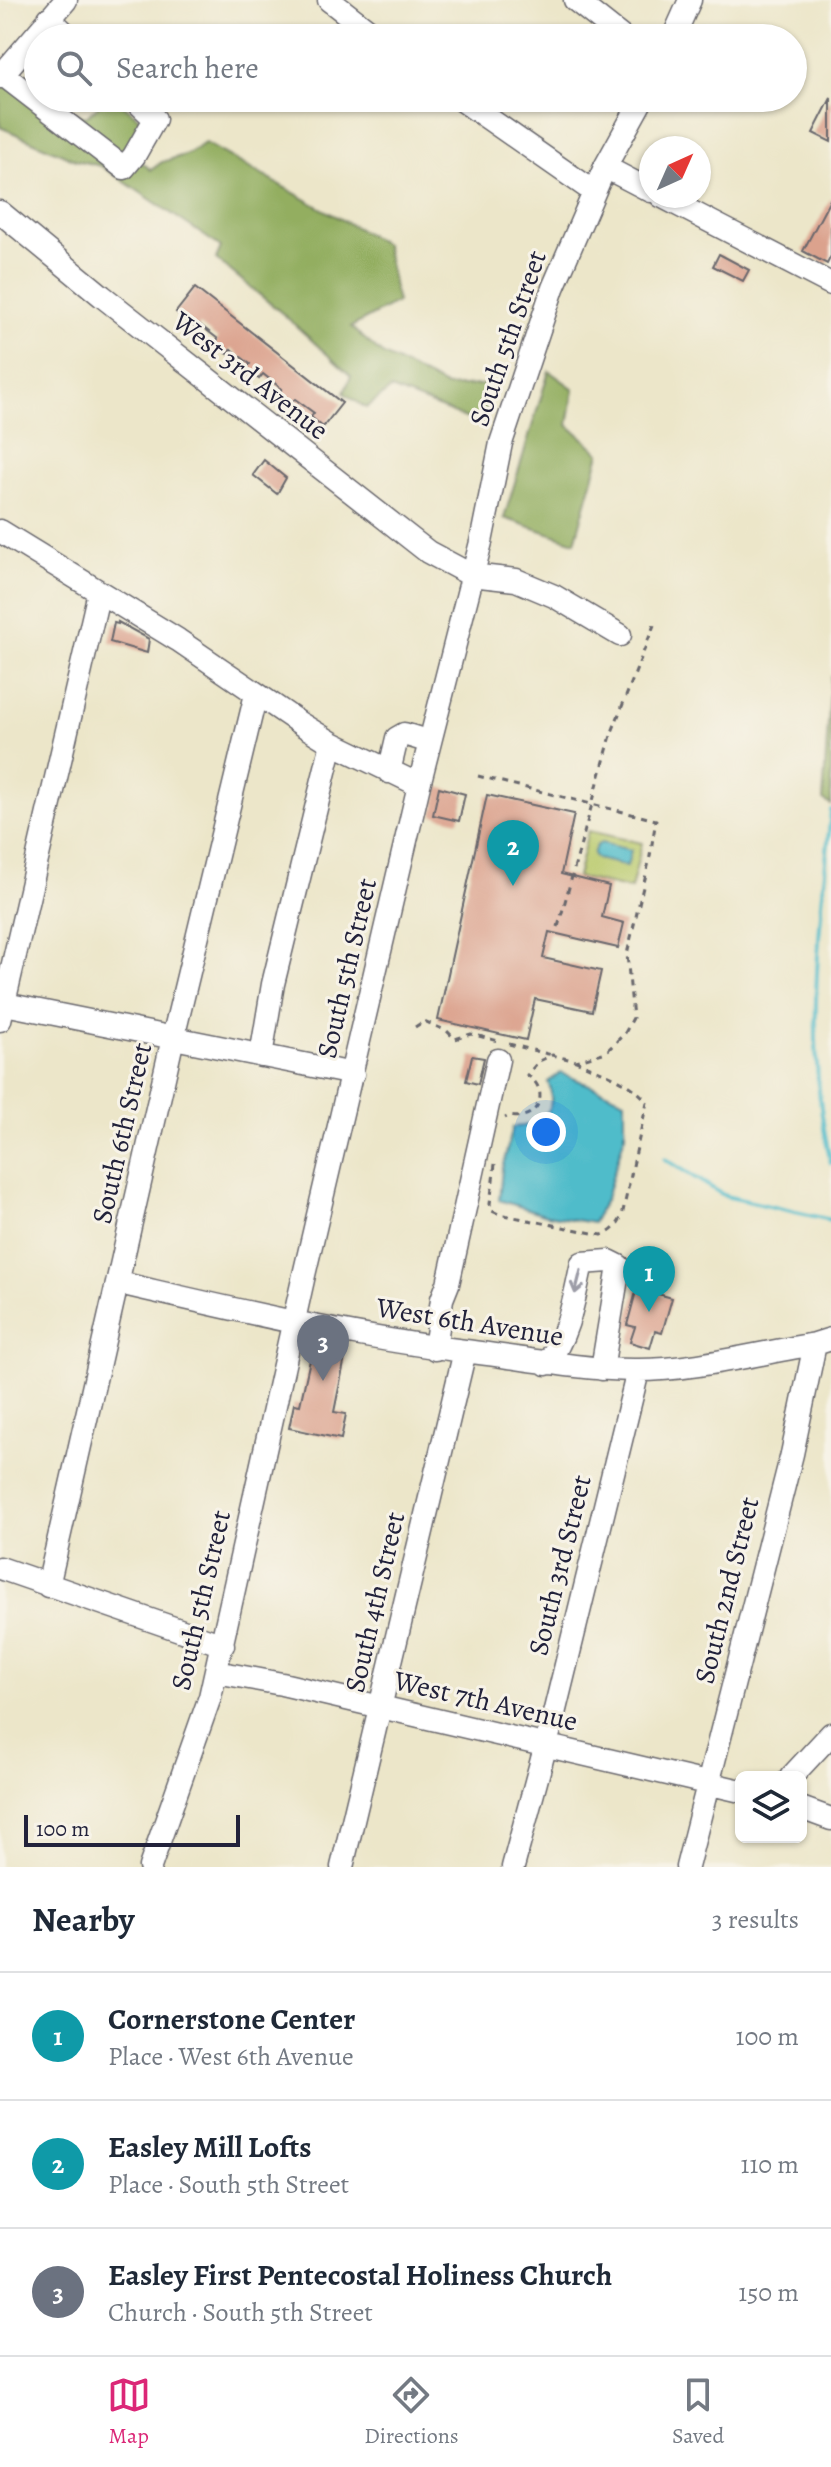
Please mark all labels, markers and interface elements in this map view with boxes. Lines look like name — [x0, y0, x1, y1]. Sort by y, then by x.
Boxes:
search box — [24, 24, 807, 112]
icon: search — [52, 46, 96, 90]
text: Search here — [116, 48, 259, 88]
north arrow — [639, 136, 711, 208]
street label: South 5th Street — [460, 245, 556, 431]
street label: West 3rd Avenue — [164, 302, 336, 449]
pin: 2 — [487, 820, 539, 886]
street label: South 5th Street — [308, 874, 386, 1062]
street label: South 6th Street — [83, 1039, 161, 1227]
your location — [526, 1112, 566, 1152]
pin: 1 — [623, 1246, 675, 1312]
one-way arrow — [569, 1268, 584, 1294]
street label: West 6th Avenue — [373, 1288, 566, 1356]
pin: 3 — [297, 1315, 349, 1381]
street label: South 3rd Street — [519, 1471, 601, 1659]
street label: South 2nd Street — [685, 1493, 769, 1688]
street label: South 5th Street — [162, 1506, 240, 1694]
street label: South 4th Street — [336, 1508, 414, 1696]
street label: West 7th Avenue — [389, 1661, 581, 1741]
map controls — [735, 1771, 807, 1843]
button: layers — [735, 1771, 807, 1843]
scale bar — [24, 1811, 240, 1847]
text: 100 m — [36, 1814, 90, 1844]
text: Nearby — [32, 1896, 135, 1943]
text: 3 results — [712, 1902, 799, 1937]
text: Cornerstone Center — [108, 1999, 355, 2039]
text: 1 — [53, 2019, 63, 2054]
text: 100 m — [736, 2019, 799, 2054]
text: Place · West 6th Avenue — [108, 2039, 354, 2074]
text: Easley Mill Lofts — [108, 2127, 312, 2167]
text: 2 — [52, 2147, 64, 2182]
text: 110 m — [741, 2147, 799, 2182]
text: Place · South 5th Street — [108, 2167, 349, 2202]
text: Easley First Pentecostal Holiness Church — [108, 2255, 612, 2295]
text: 3 — [52, 2275, 64, 2310]
text: 150 m — [738, 2275, 799, 2310]
text: Church · South 5th Street — [108, 2295, 373, 2330]
tab: Map — [107, 2373, 151, 2451]
tab: Directions — [364, 2373, 459, 2451]
tab: Saved — [672, 2373, 724, 2451]

